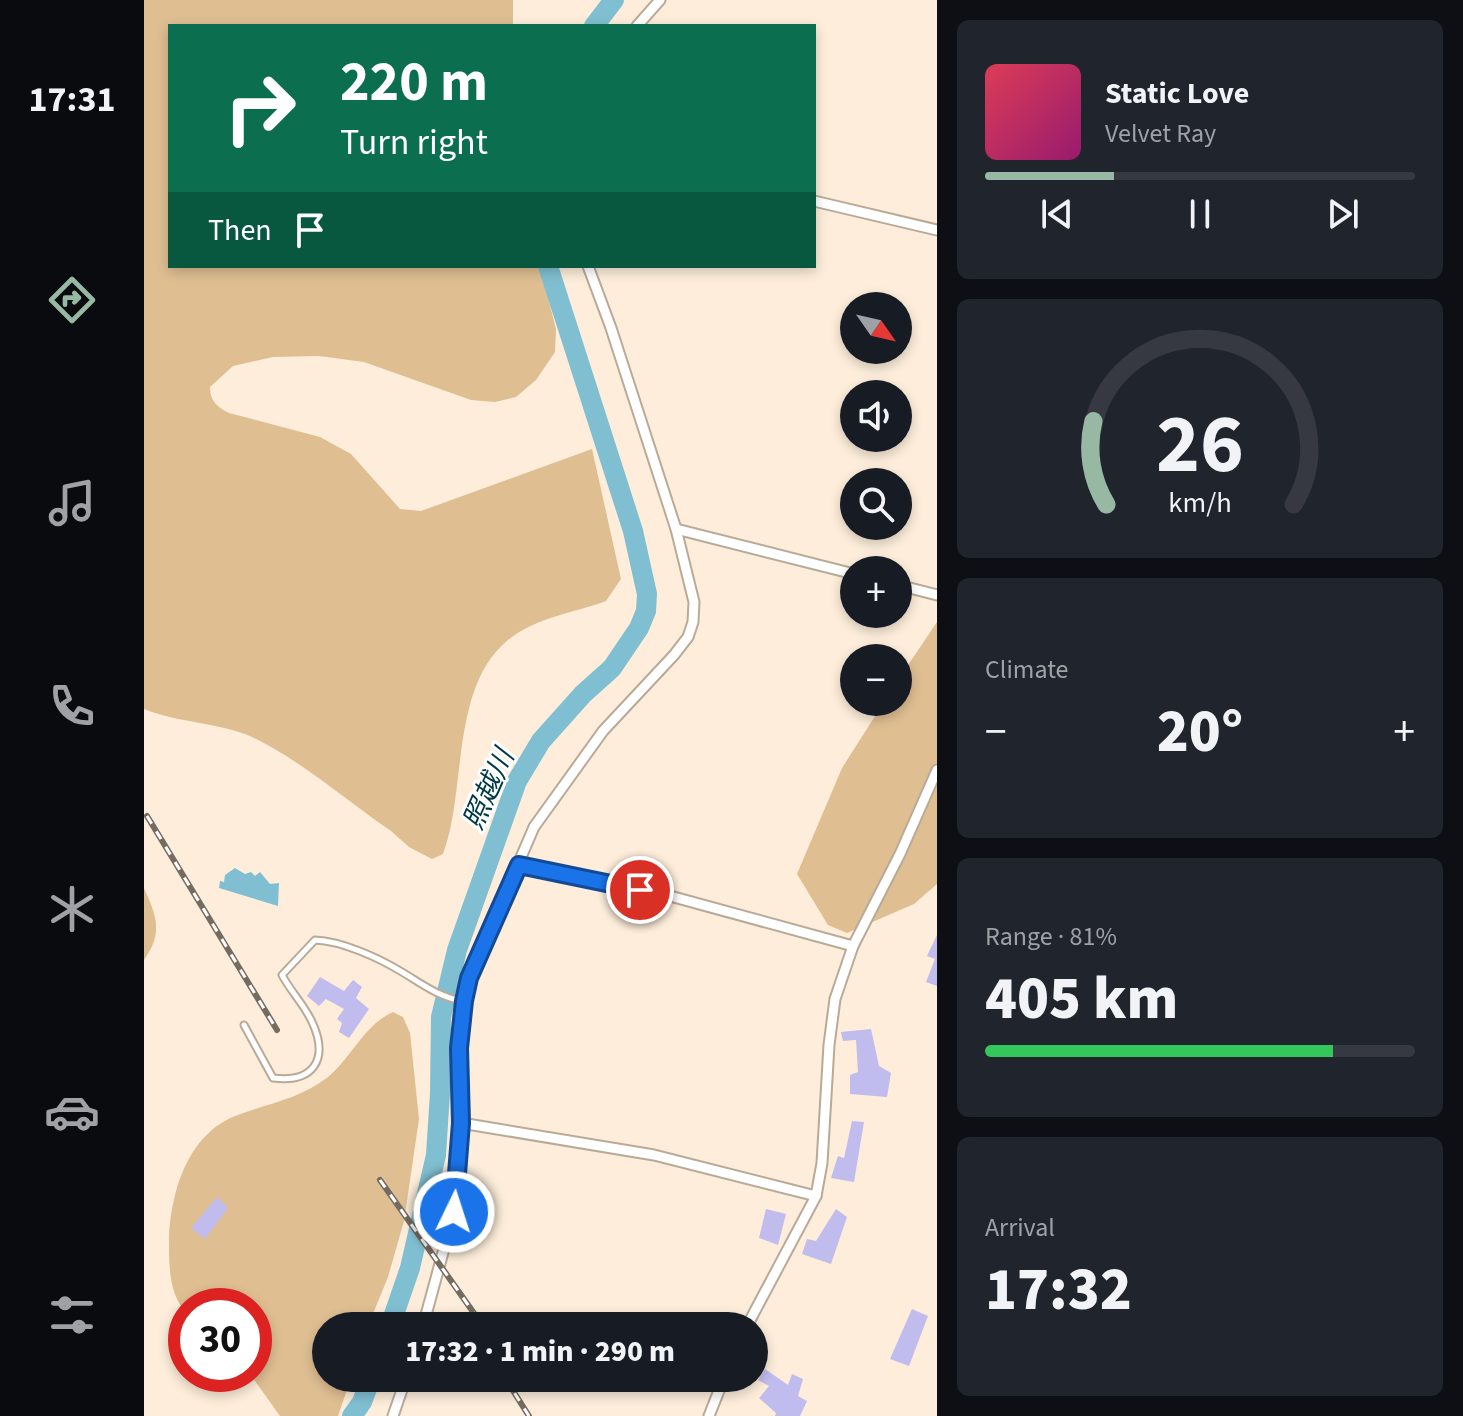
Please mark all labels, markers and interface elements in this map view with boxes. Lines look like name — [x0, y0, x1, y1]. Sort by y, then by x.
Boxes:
text: 220 m — [340, 43, 488, 122]
icon: right — [208, 56, 312, 160]
text: Static Love — [1105, 72, 1249, 115]
text: 17:31 — [29, 74, 115, 125]
text: Velvet Ray — [1105, 115, 1216, 152]
text: Turn right — [340, 117, 488, 168]
icon: previous — [1035, 192, 1079, 236]
icon: pause — [1178, 192, 1222, 236]
icon: next — [1321, 192, 1365, 236]
icon: arrive — [288, 208, 332, 252]
text: Then — [208, 209, 272, 252]
icon: directions — [44, 272, 100, 328]
north arrow — [840, 292, 912, 364]
map controls — [840, 292, 912, 716]
button: sound — [840, 380, 912, 452]
text: 26 — [1156, 385, 1244, 503]
button: search — [840, 468, 912, 540]
icon: music — [44, 475, 100, 531]
text: km/h — [1168, 483, 1232, 523]
button: + — [840, 556, 912, 628]
button: − — [840, 644, 912, 716]
text: Climate — [985, 651, 1069, 688]
icon: phone — [44, 678, 100, 734]
text: 20° — [1157, 690, 1243, 775]
text: − — [985, 701, 1007, 764]
text: + — [1393, 701, 1415, 764]
water label: 照越川 — [454, 740, 525, 836]
pin — [606, 856, 674, 924]
icon: arrive — [618, 868, 662, 912]
icon: climate — [44, 881, 100, 937]
text: Range · 81% — [985, 918, 1117, 955]
text: 405 km — [985, 957, 1178, 1042]
icon: car — [44, 1084, 100, 1140]
position arrow — [412, 1170, 496, 1254]
text: Arrival — [985, 1209, 1055, 1246]
text: 17:32 — [985, 1248, 1132, 1333]
icon: filters — [44, 1287, 100, 1343]
speed limit sign: 30 — [168, 1288, 272, 1392]
text: 17:32 · 1 min · 290 m — [405, 1330, 675, 1373]

